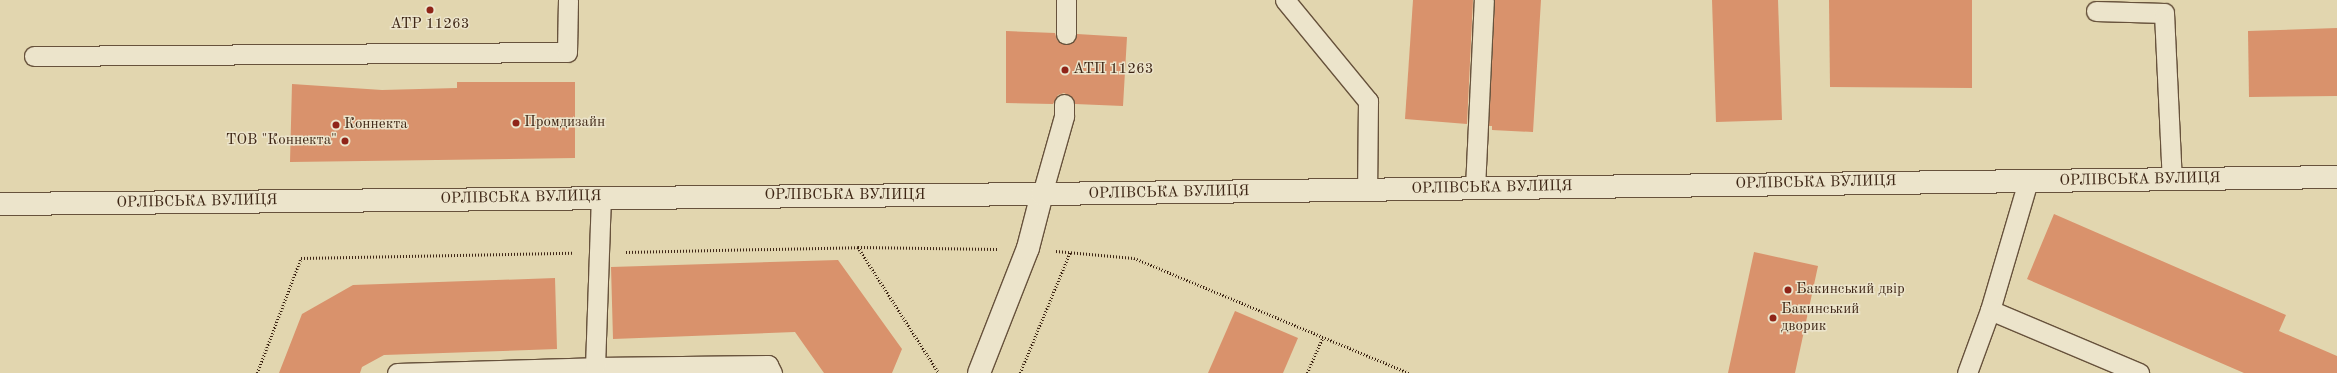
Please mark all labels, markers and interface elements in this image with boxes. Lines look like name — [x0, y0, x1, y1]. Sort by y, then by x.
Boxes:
marker: ATP 11263 — [425, 5, 435, 15]
place label: ATP 11263 — [391, 16, 469, 34]
place label: АТП 11263 — [1073, 61, 1153, 79]
marker: АТП 11263 — [1060, 65, 1070, 75]
place label: Промдизайн — [524, 114, 605, 132]
place label: Коннекта — [344, 116, 408, 134]
marker: Промдизайн — [511, 118, 521, 128]
marker: Коннекта — [331, 120, 341, 130]
place label: ТОВ "Коннекта" — [226, 132, 337, 150]
marker: ТОВ "Коннекта" — [340, 136, 350, 146]
street label: ОРЛІВСЬКА ВУЛИЦЯ — [2059, 170, 2221, 190]
street label: ОРЛІВСЬКА ВУЛИЦЯ — [1735, 173, 1897, 193]
street label: ОРЛІВСЬКА ВУЛИЦЯ — [1411, 178, 1573, 198]
street label: ОРЛІВСЬКА ВУЛИЦЯ — [1088, 183, 1250, 203]
street label: ОРЛІВСЬКА ВУЛИЦЯ — [764, 187, 926, 205]
street label: ОРЛІВСЬКА ВУЛИЦЯ — [440, 188, 602, 208]
street label: ОРЛІВСЬКА ВУЛИЦЯ — [116, 192, 278, 212]
place label: Бакинський двір — [1796, 281, 1905, 299]
marker: Бакинський двір — [1783, 285, 1793, 295]
place label: Бакинський дворик — [1781, 300, 1859, 335]
marker: Бакинський дворик — [1768, 313, 1778, 323]

